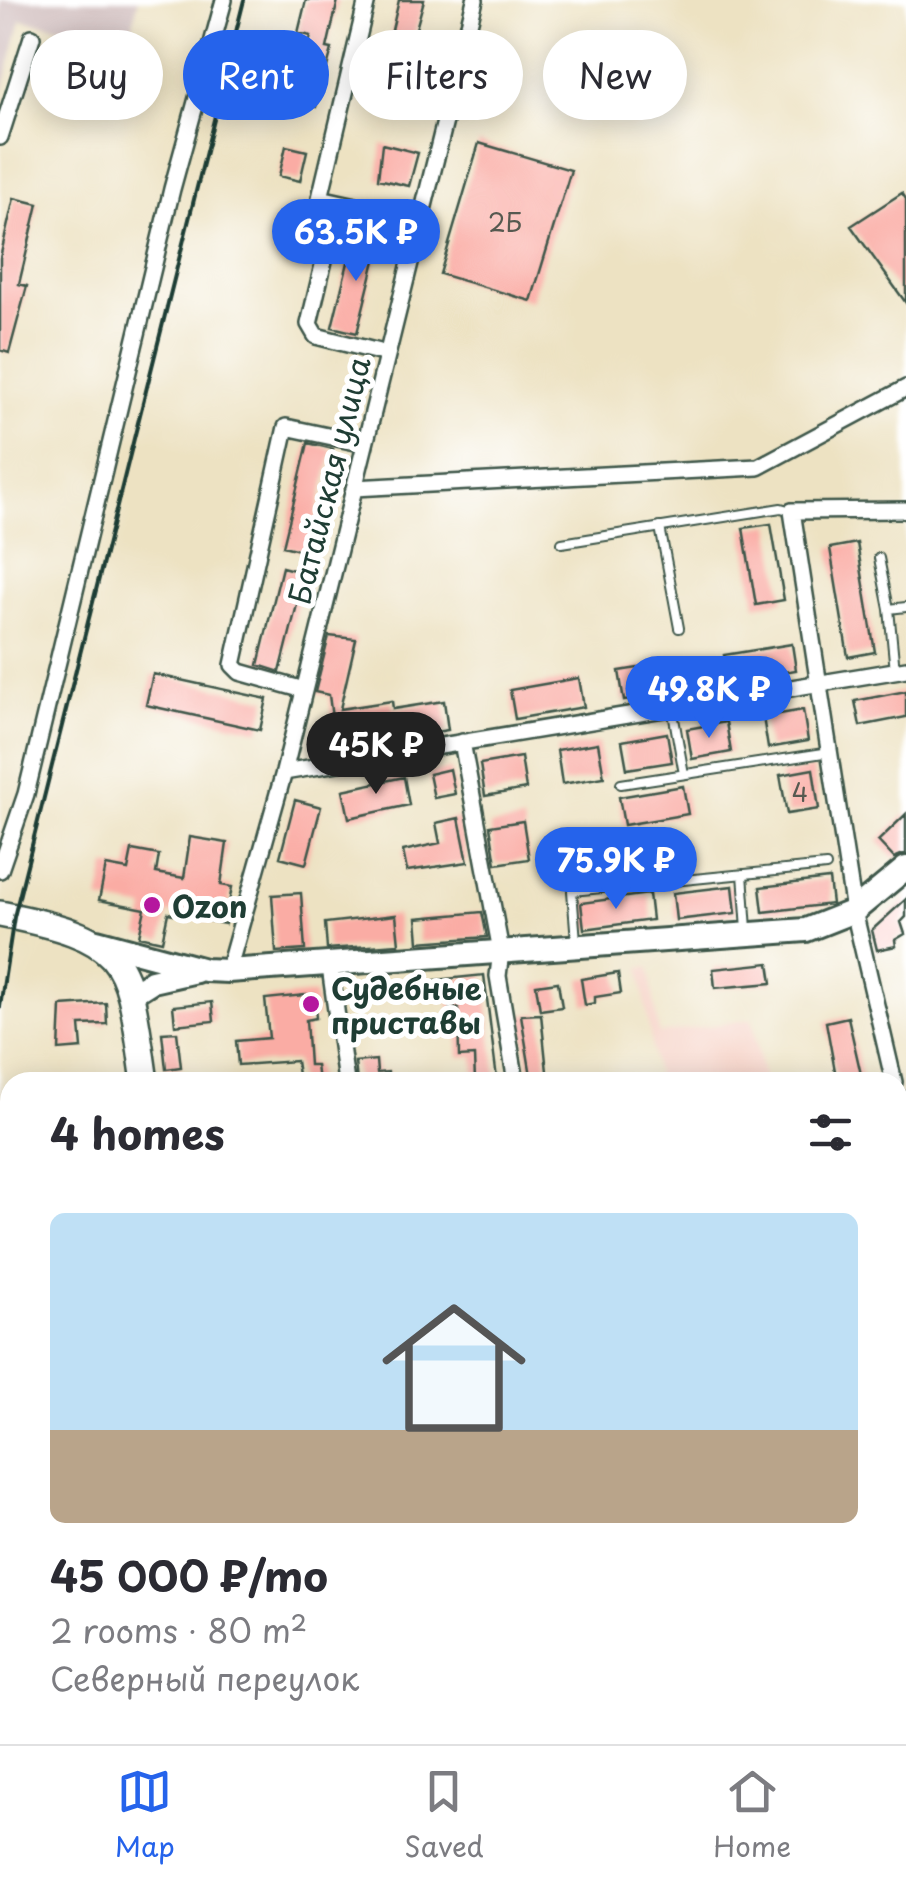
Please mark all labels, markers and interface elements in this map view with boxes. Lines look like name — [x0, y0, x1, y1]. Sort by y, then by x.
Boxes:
chip: Buy — [30, 30, 163, 120]
chip: Rent — [183, 30, 329, 120]
chip: Filters — [349, 30, 523, 120]
chip: New — [543, 30, 687, 120]
pin: 63.5K ₽ — [264, 199, 448, 284]
house number: 2Б — [488, 203, 522, 241]
text: 63.5K ₽ — [294, 207, 418, 255]
street label: Батайская улица — [276, 352, 380, 608]
pin: 49.8K ₽ — [617, 656, 801, 741]
text: 49.8K ₽ — [647, 664, 771, 712]
pin: 45K ₽ — [306, 712, 446, 797]
text: 45K ₽ — [328, 720, 424, 768]
house number: 4 — [792, 773, 808, 811]
pin: 75.9K ₽ — [524, 827, 708, 912]
text: 75.9K ₽ — [557, 835, 675, 883]
place label: Ozon — [172, 883, 247, 928]
marker: Ozon — [141, 894, 163, 916]
place label: Судебные приставы — [331, 965, 482, 1044]
marker: Судебные приставы — [300, 993, 322, 1015]
text: 4 homes — [50, 1101, 225, 1164]
icon: filters — [803, 1105, 858, 1160]
icon: home — [364, 1278, 544, 1458]
text: 45 000 ₽/mo — [50, 1543, 328, 1606]
text: 2 rooms · 80 m² — [50, 1606, 307, 1654]
text: Северный переулок — [50, 1654, 359, 1702]
tab: Map — [115, 1764, 175, 1867]
tab: Saved — [404, 1764, 484, 1867]
tab: Home — [713, 1764, 791, 1867]

